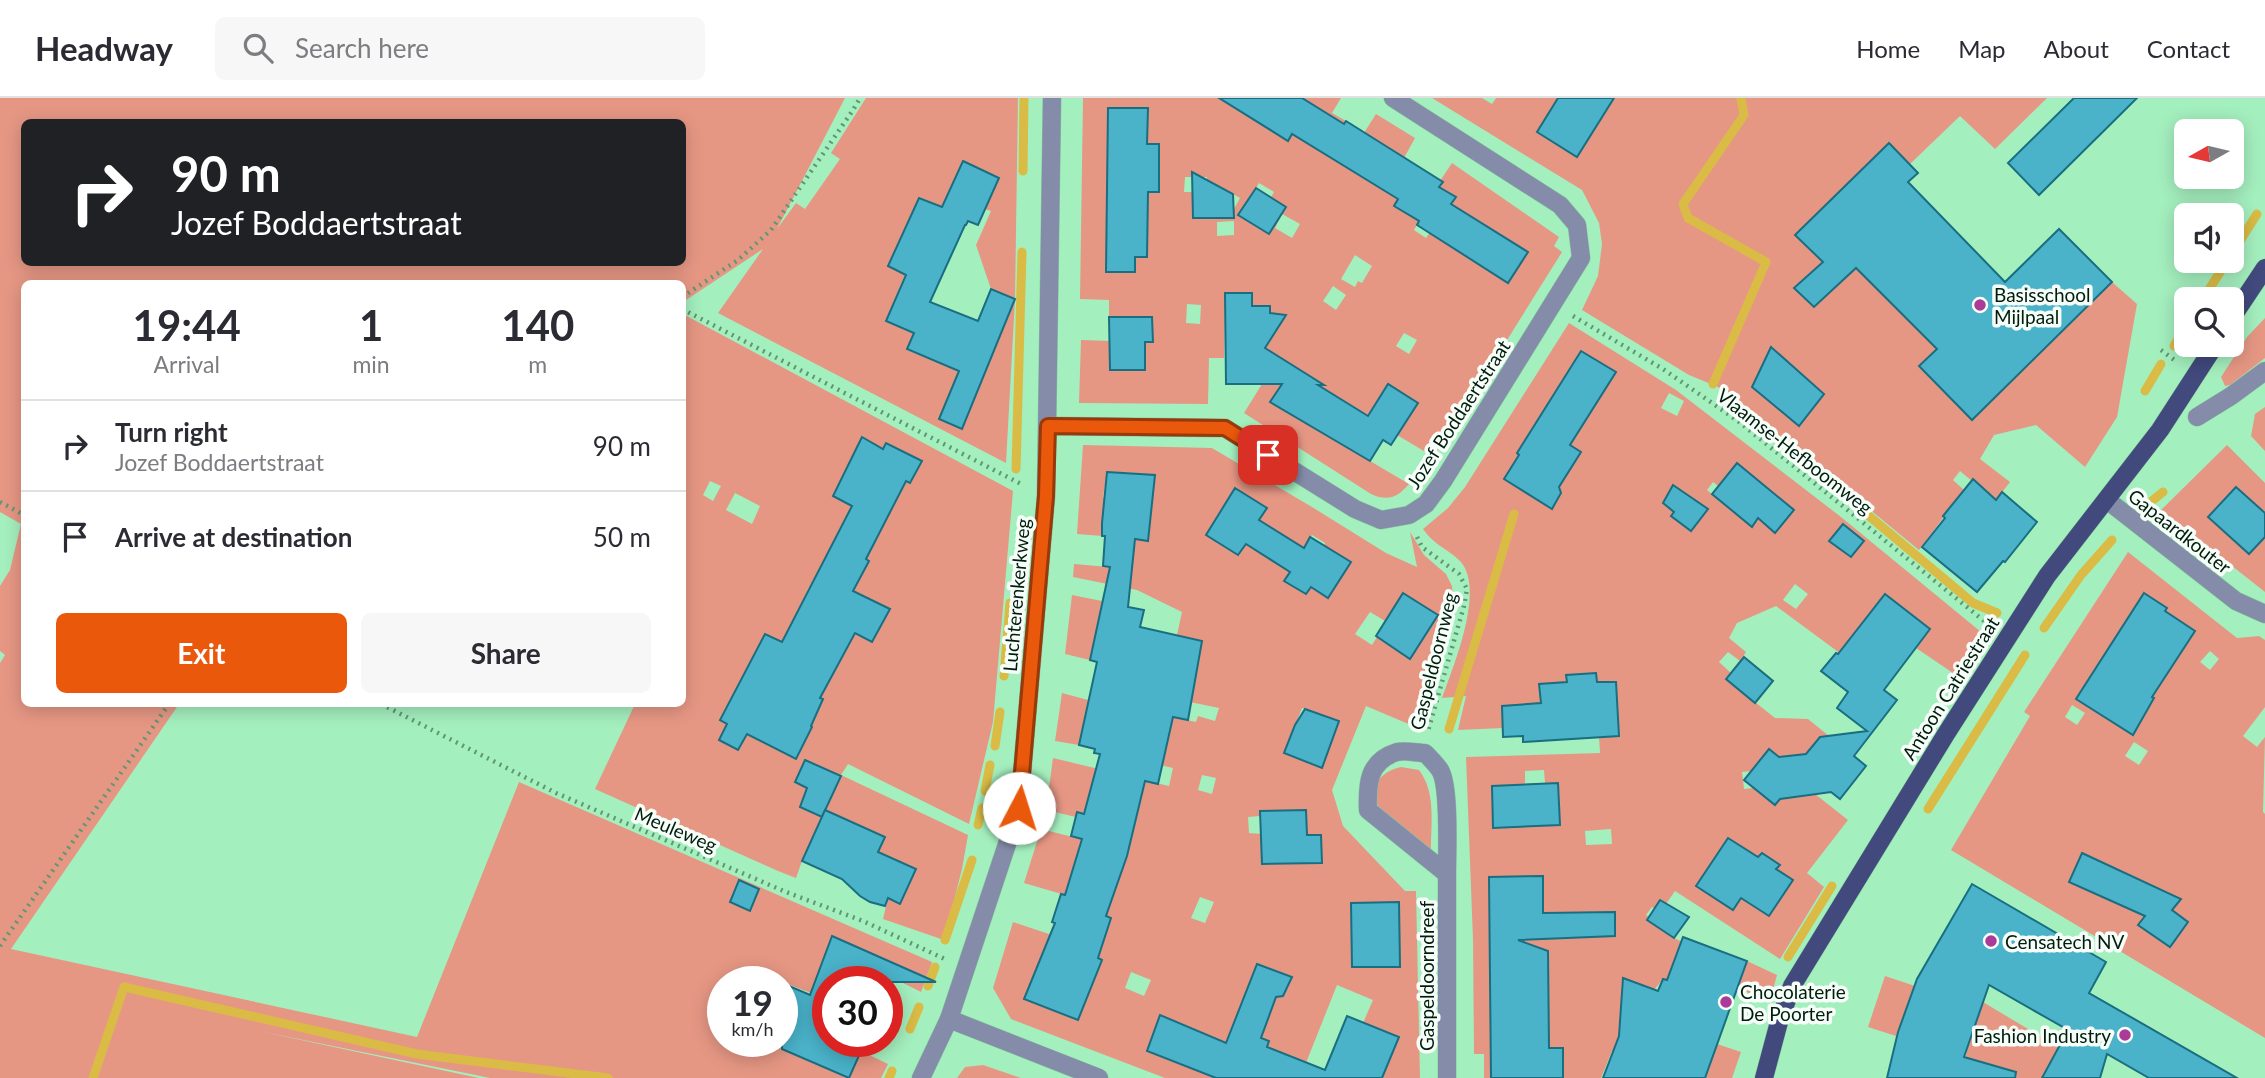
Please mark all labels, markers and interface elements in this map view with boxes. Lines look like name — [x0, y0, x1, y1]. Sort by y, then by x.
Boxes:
search box — [215, 17, 705, 80]
text: Headway — [35, 28, 173, 68]
icon: search — [239, 29, 277, 67]
text: Search here — [295, 32, 429, 64]
text: Home — [1856, 34, 1920, 63]
text: Map — [1958, 34, 2006, 63]
text: About — [2044, 34, 2109, 63]
text: Contact — [2147, 34, 2230, 63]
north arrow — [2174, 119, 2244, 189]
map controls — [2174, 119, 2244, 357]
text: 90 m — [171, 144, 281, 202]
icon: right — [56, 147, 147, 238]
text: Jozef Boddaertstraat — [171, 203, 462, 242]
button: sound — [2174, 203, 2244, 273]
place label: Basisschool Mijlpaal — [1994, 283, 2091, 328]
button: search — [2174, 287, 2244, 357]
marker: Basisschool Mijlpaal — [1972, 297, 1988, 313]
text: 19:44 — [133, 300, 241, 350]
text: 1 — [359, 300, 383, 350]
text: 140 — [501, 300, 574, 350]
street label: Jozef Boddaertstraat — [1401, 335, 1515, 493]
text: Arrival — [154, 350, 220, 378]
text: min — [352, 350, 390, 378]
text: m — [528, 350, 547, 378]
street label: Vlaamse-Hefboomweg — [1713, 383, 1877, 519]
text: Turn right — [115, 416, 228, 448]
pin — [1238, 425, 1298, 485]
icon: right — [56, 427, 94, 465]
text: 90 m — [593, 430, 651, 462]
icon: arrive — [1249, 436, 1287, 474]
text: Jozef Boddaertstraat — [115, 448, 324, 476]
street label: Gapaardkouter — [2124, 484, 2236, 578]
street label: Luchterenkerkweg — [998, 517, 1034, 673]
icon: arrive — [56, 518, 94, 556]
text: Arrive at destination — [115, 521, 352, 553]
text: 50 m — [593, 521, 651, 553]
street label: Gaspeldoornweg — [1405, 590, 1461, 732]
street label: Antoon Catriestraat — [1897, 612, 2004, 764]
button: Exit — [56, 613, 347, 693]
button: Share — [361, 613, 651, 693]
position arrow — [982, 771, 1056, 845]
street label: Meuleweg — [631, 801, 721, 857]
street label: Gaspeldoorndreef — [1415, 901, 1438, 1051]
place label: Censatech NV — [2005, 930, 2125, 953]
marker: Censatech NV — [1983, 933, 1999, 949]
speed limit sign: 30 — [812, 966, 903, 1057]
place label: Chocolaterie De Poorter — [1740, 980, 1846, 1025]
text: 19 — [732, 981, 773, 1023]
marker: Chocolaterie De Poorter — [1718, 994, 1734, 1010]
text: km/h — [731, 1018, 774, 1040]
place label: Fashion Industry — [1974, 1024, 2111, 1047]
marker: Fashion Industry — [2117, 1027, 2133, 1043]

